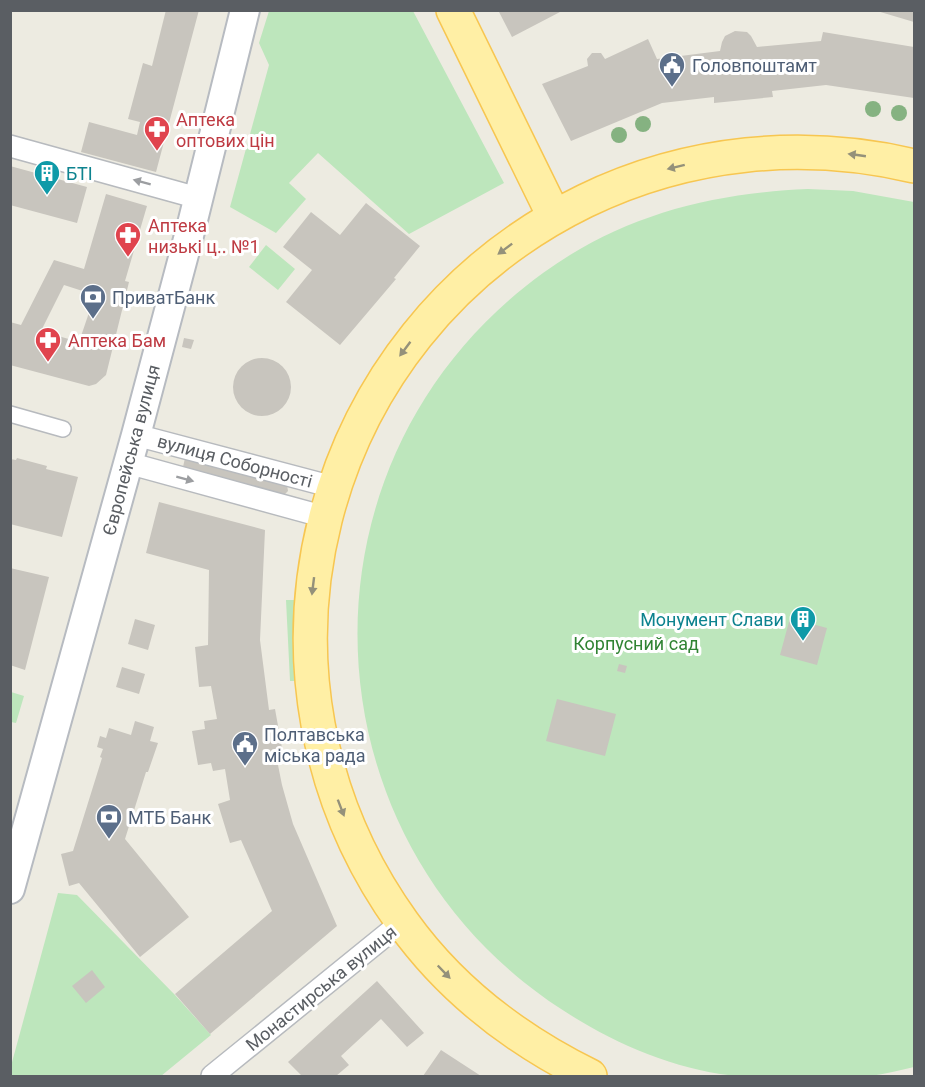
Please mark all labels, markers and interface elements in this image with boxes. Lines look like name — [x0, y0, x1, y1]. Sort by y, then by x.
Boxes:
public building icon: Головпоштамт — [657, 50, 687, 88]
place label: Головпоштамт — [692, 55, 817, 76]
place label: Аптека оптових цін — [176, 109, 275, 151]
pharmacy icon: Аптека оптових цін — [142, 114, 172, 152]
one-way arrow — [847, 150, 866, 160]
building icon: БТІ — [32, 158, 62, 196]
one-way arrow — [667, 162, 686, 172]
place label: БТІ — [66, 163, 93, 184]
one-way arrow — [133, 177, 151, 186]
place label: Аптека низькі ц.. №1 — [148, 215, 260, 257]
pharmacy icon: Аптека низькі ц.. №1 — [113, 220, 143, 258]
one-way arrow — [498, 242, 513, 254]
bank icon: ПриватБанк — [78, 282, 108, 320]
place label: ПриватБанк — [112, 287, 215, 308]
pharmacy icon: Аптека Бам — [33, 325, 63, 363]
place label: Аптека Бам — [68, 330, 166, 351]
one-way arrow — [400, 341, 412, 356]
street label: Європейська вулиця — [98, 362, 164, 538]
street label: вулиця Соборності — [155, 430, 315, 492]
one-way arrow — [176, 475, 194, 484]
one-way arrow — [308, 577, 317, 596]
building icon: Монумент Слави — [788, 604, 818, 642]
place label: Монумент Слави — [640, 609, 784, 630]
park label: Корпусний сад — [573, 633, 699, 654]
place label: Полтавська міська рада — [264, 724, 365, 766]
public building icon: Полтавська міська рада — [230, 729, 260, 767]
one-way arrow — [337, 799, 347, 817]
bank icon: МТБ Банк — [94, 802, 124, 840]
place label: МТБ Банк — [128, 807, 212, 828]
street label: Монастирська вулиця — [241, 921, 401, 1055]
one-way arrow — [437, 964, 451, 978]

